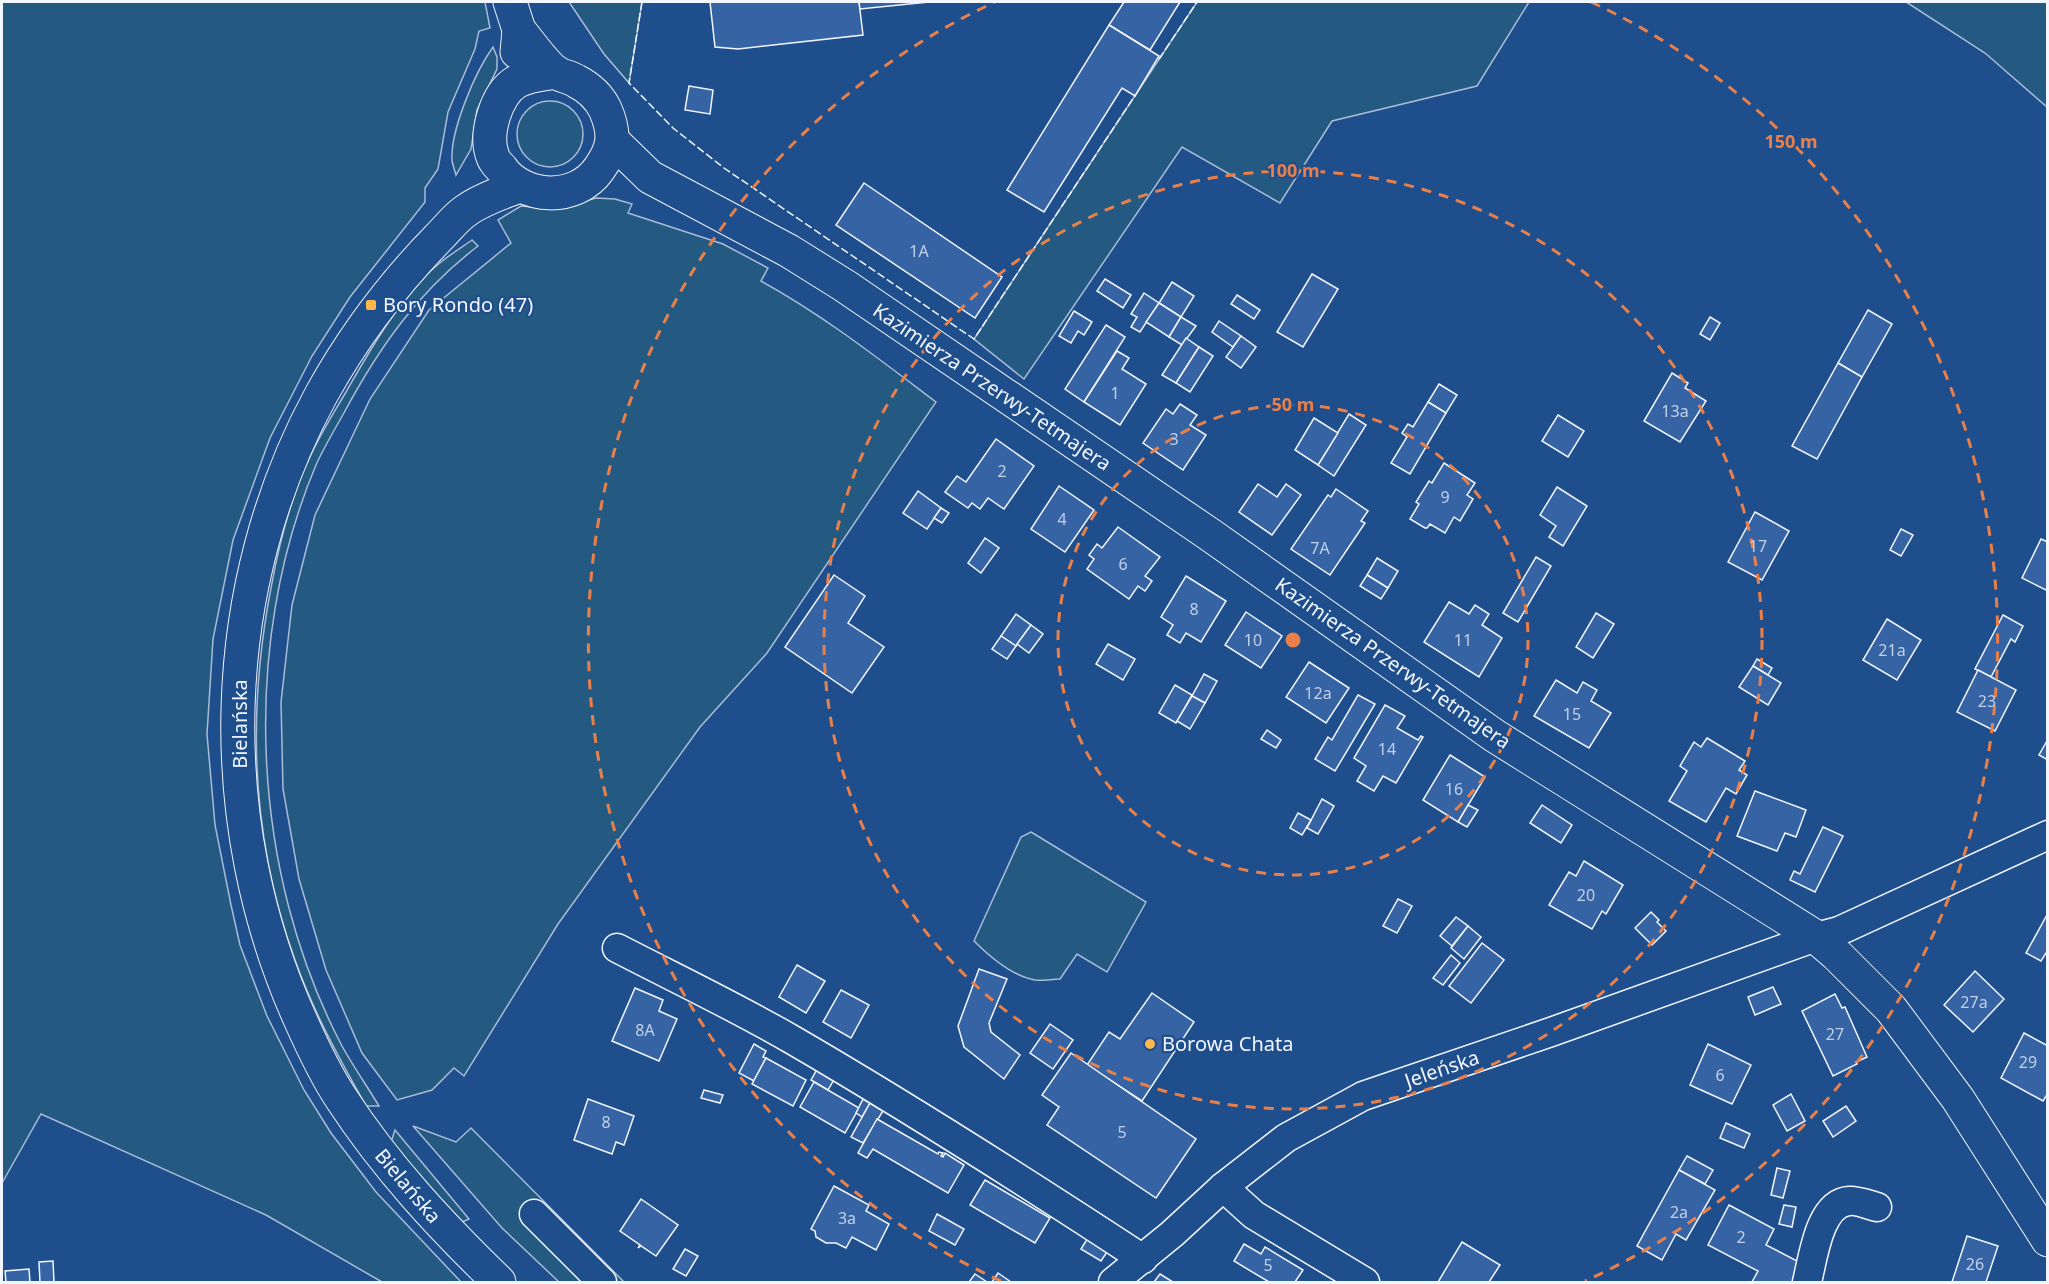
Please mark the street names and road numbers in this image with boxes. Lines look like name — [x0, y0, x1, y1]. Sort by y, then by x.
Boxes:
street label: Kazimierza Przerwy-Tetmajera — [868, 297, 1117, 477]
street label: Kazimierza Przerwy-Tetmajera — [1270, 571, 1516, 754]
street label: Bielańska — [226, 679, 253, 769]
street label: Jeleńska — [1399, 1043, 1483, 1094]
street label: Bielańska — [369, 1143, 448, 1229]

